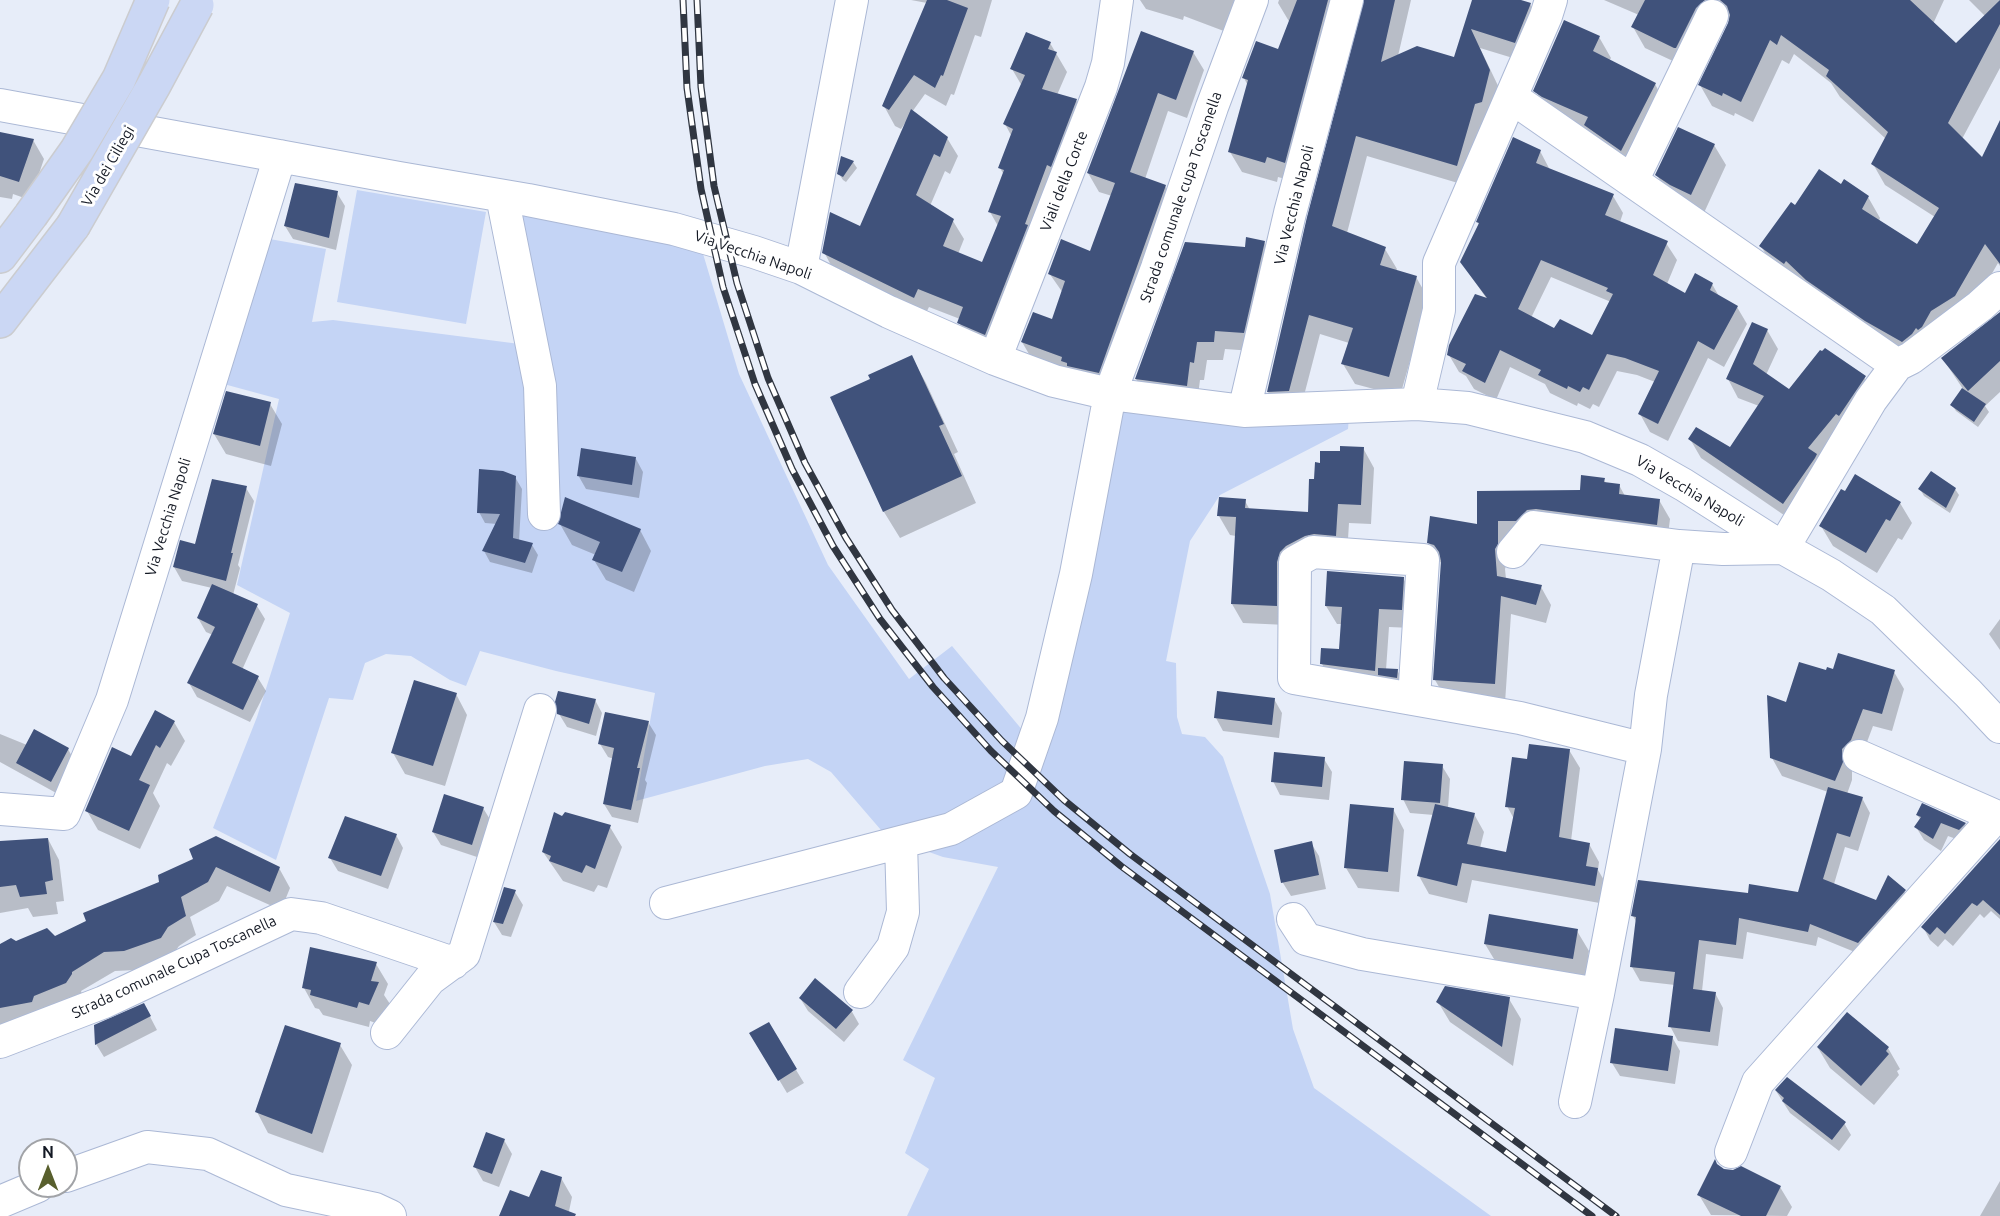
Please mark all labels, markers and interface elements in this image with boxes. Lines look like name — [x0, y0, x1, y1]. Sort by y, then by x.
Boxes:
street label: Strada comunale cupa Toscanella — [1136, 89, 1226, 305]
street label: Via dei Ciliegi — [78, 123, 138, 209]
street label: Viali della Corte — [1037, 128, 1091, 234]
street label: Via Vecchia Napoli — [1270, 143, 1318, 267]
street label: Via Vecchia Napoli — [692, 226, 814, 284]
street label: Via Vecchia Napoli — [1633, 452, 1747, 530]
street label: Via Vecchia Napoli — [141, 456, 195, 578]
street label: Strada comunale Cupa Toscanella — [69, 912, 279, 1022]
north arrow — [18, 1138, 78, 1198]
text: N — [42, 1143, 54, 1161]

